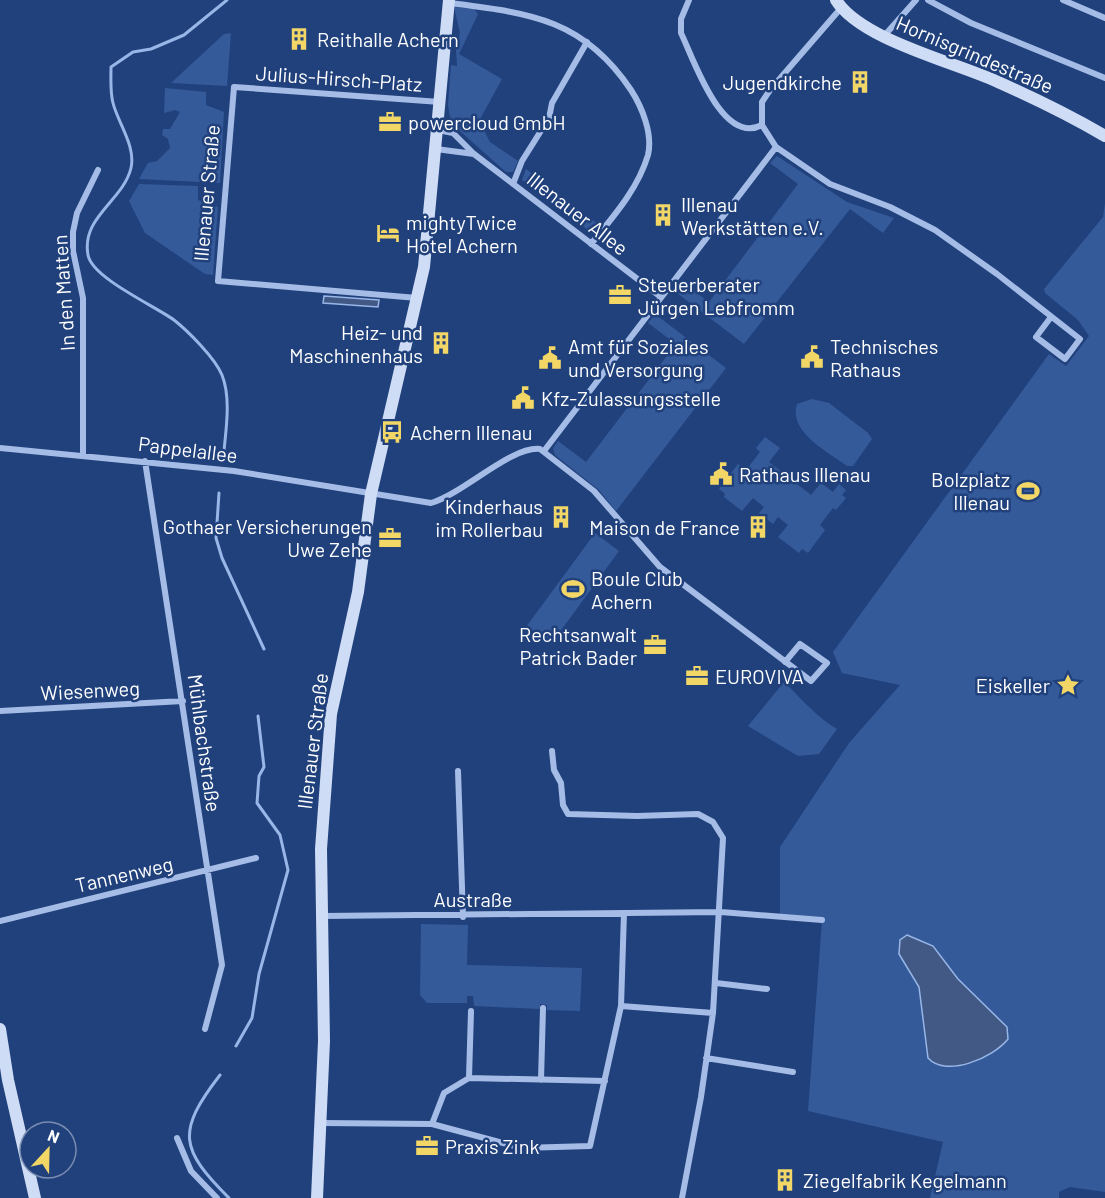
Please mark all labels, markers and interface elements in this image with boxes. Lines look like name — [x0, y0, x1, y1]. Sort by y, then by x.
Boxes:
street label: Hornisgrindestraße — [893, 10, 1057, 98]
building icon: Reithalle Achern — [286, 26, 312, 52]
place label: Reithalle Achern — [317, 27, 459, 51]
street label: Julius-Hirsch-Platz — [255, 60, 423, 96]
building icon: Jugendkirche — [847, 69, 873, 95]
place label: Jugendkirche — [723, 70, 842, 94]
office icon: powercloud GmbH — [377, 109, 403, 135]
place label: powercloud GmbH — [408, 110, 566, 134]
street label: Illenauer Straße — [188, 124, 224, 262]
street label: Illenauer Allee — [523, 166, 633, 260]
place label: Illenau Werkstätten e.V. — [681, 192, 824, 239]
building icon: Illenau Werkstätten e.V. — [650, 202, 676, 228]
place label: mightyTwice Hotel Achern — [406, 210, 518, 257]
hotel icon: mightyTwice Hotel Achern — [375, 220, 401, 246]
street label: In den Matten — [47, 234, 79, 352]
place label: Steuerberater Jürgen Lebfromm — [638, 272, 795, 319]
office icon: Steuerberater Jürgen Lebfromm — [607, 282, 633, 308]
place label: Heiz- und Maschinenhaus — [289, 320, 423, 367]
building icon: Heiz- und Maschinenhaus — [428, 330, 454, 356]
place label: Amt für Soziales und Versorgung — [568, 334, 709, 381]
place label: Technisches Rathaus — [830, 334, 938, 381]
public building icon: Technisches Rathaus — [799, 344, 825, 370]
public building icon: Amt für Soziales und Versorgung — [537, 345, 563, 371]
public building icon: Kfz-Zulassungsstelle — [510, 385, 536, 411]
place label: Kfz-Zulassungsstelle — [541, 386, 721, 410]
bus stop icon: Achern Illenau — [379, 419, 405, 445]
place label: Achern Illenau — [410, 420, 532, 444]
street label: Pappelallee — [137, 431, 239, 467]
public building icon: Rathaus Illenau — [708, 461, 734, 487]
place label: Rathaus Illenau — [739, 462, 871, 486]
place label: Bolzplatz Illenau — [931, 467, 1010, 514]
sports icon: Bolzplatz Illenau — [1015, 478, 1041, 504]
place label: Kinderhaus im Rollerbau — [435, 494, 543, 541]
building icon: Kinderhaus im Rollerbau — [548, 504, 574, 530]
place label: Gothaer Versicherungen Uwe Zehe — [163, 514, 372, 561]
building icon: Maison de France — [745, 514, 771, 540]
place label: Maison de France — [589, 515, 740, 539]
office icon: Gothaer Versicherungen Uwe Zehe — [377, 525, 403, 551]
place label: Boule Club Achern — [591, 566, 683, 613]
sports icon: Boule Club Achern — [560, 576, 586, 602]
place label: Rechtsanwalt Patrick Bader — [519, 622, 637, 669]
office icon: Rechtsanwalt Patrick Bader — [642, 632, 668, 658]
office icon: EUROVIVA — [684, 663, 710, 689]
place label: EUROVIVA — [715, 664, 804, 688]
street label: Illenauer Straße — [292, 672, 332, 810]
place icon: Eiskeller — [1055, 672, 1081, 698]
street label: Mühlbachstraße — [183, 673, 227, 813]
place label: Eiskeller — [976, 673, 1050, 697]
street label: Wiesenweg — [40, 675, 140, 705]
street label: Tannenweg — [73, 851, 175, 897]
street label: Austraße — [434, 887, 513, 911]
north arrow — [18, 1120, 78, 1180]
text: N — [45, 1125, 62, 1146]
office icon: Praxis Zink — [414, 1133, 440, 1159]
place label: Praxis Zink — [445, 1134, 539, 1158]
building icon: Ziegelfabrik Kegelmann — [772, 1167, 798, 1193]
place label: Ziegelfabrik Kegelmann — [803, 1168, 1007, 1192]

